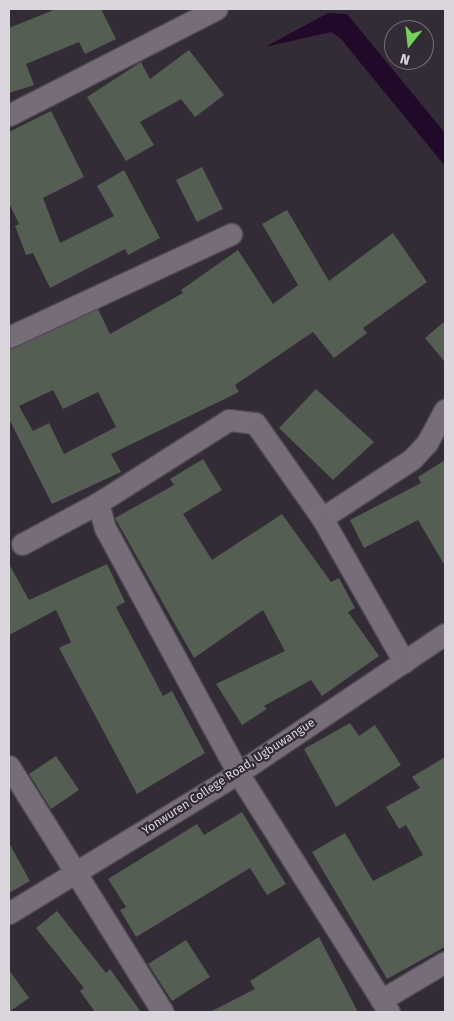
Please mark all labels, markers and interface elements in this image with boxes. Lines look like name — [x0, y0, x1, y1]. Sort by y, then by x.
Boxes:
north arrow — [384, 20, 434, 70]
text: N — [398, 49, 412, 68]
street label: Yonwuren College Road, Ugbuwangue — [140, 716, 318, 838]

